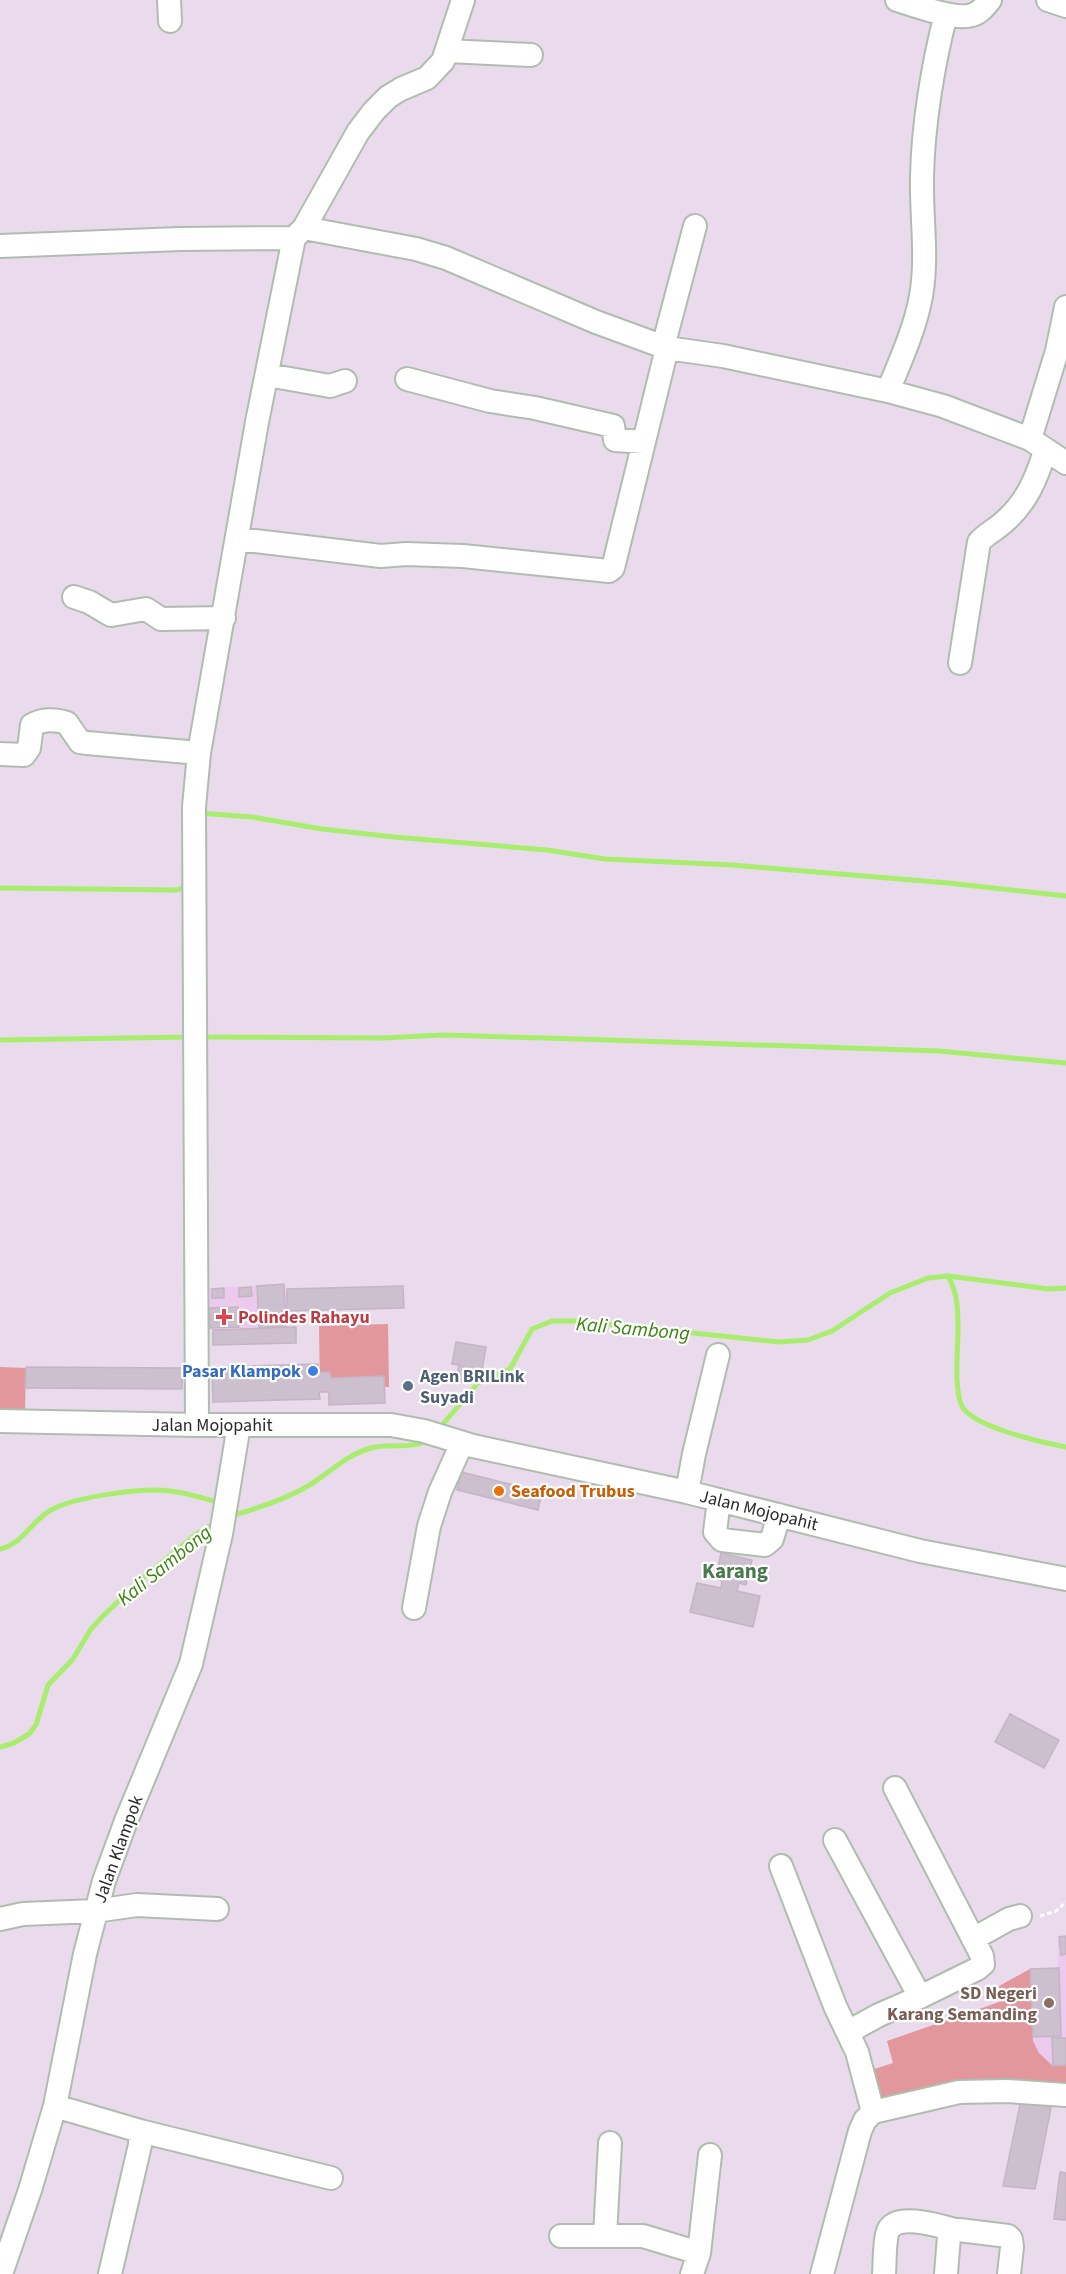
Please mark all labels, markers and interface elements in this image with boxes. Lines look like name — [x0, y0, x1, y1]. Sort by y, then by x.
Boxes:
place label: Polindes Rahayu — [238, 1305, 370, 1330]
marker: Polindes Rahayu — [215, 1308, 233, 1326]
water label: Kali Sambong — [575, 1310, 691, 1348]
place label: Pasar Klampok — [182, 1359, 301, 1384]
marker: Pasar Klampok — [306, 1364, 320, 1378]
place label: Agen BRILink Suyadi — [419, 1364, 525, 1410]
marker: Agen BRILink Suyadi — [401, 1379, 415, 1393]
street label: Jalan Mojopahit — [152, 1413, 272, 1438]
place label: Seafood Trubus — [511, 1479, 635, 1504]
marker: Seafood Trubus — [492, 1484, 506, 1498]
street label: Jalan Mojopahit — [697, 1484, 821, 1537]
water label: Kali Sambong — [111, 1519, 218, 1613]
district label: Karang — [702, 1556, 768, 1586]
street label: Jalan Klampok — [87, 1792, 149, 1906]
place label: SD Negeri Karang Semanding — [887, 1981, 1037, 2027]
marker: SD Negeri Karang Semanding — [1042, 1996, 1056, 2010]

